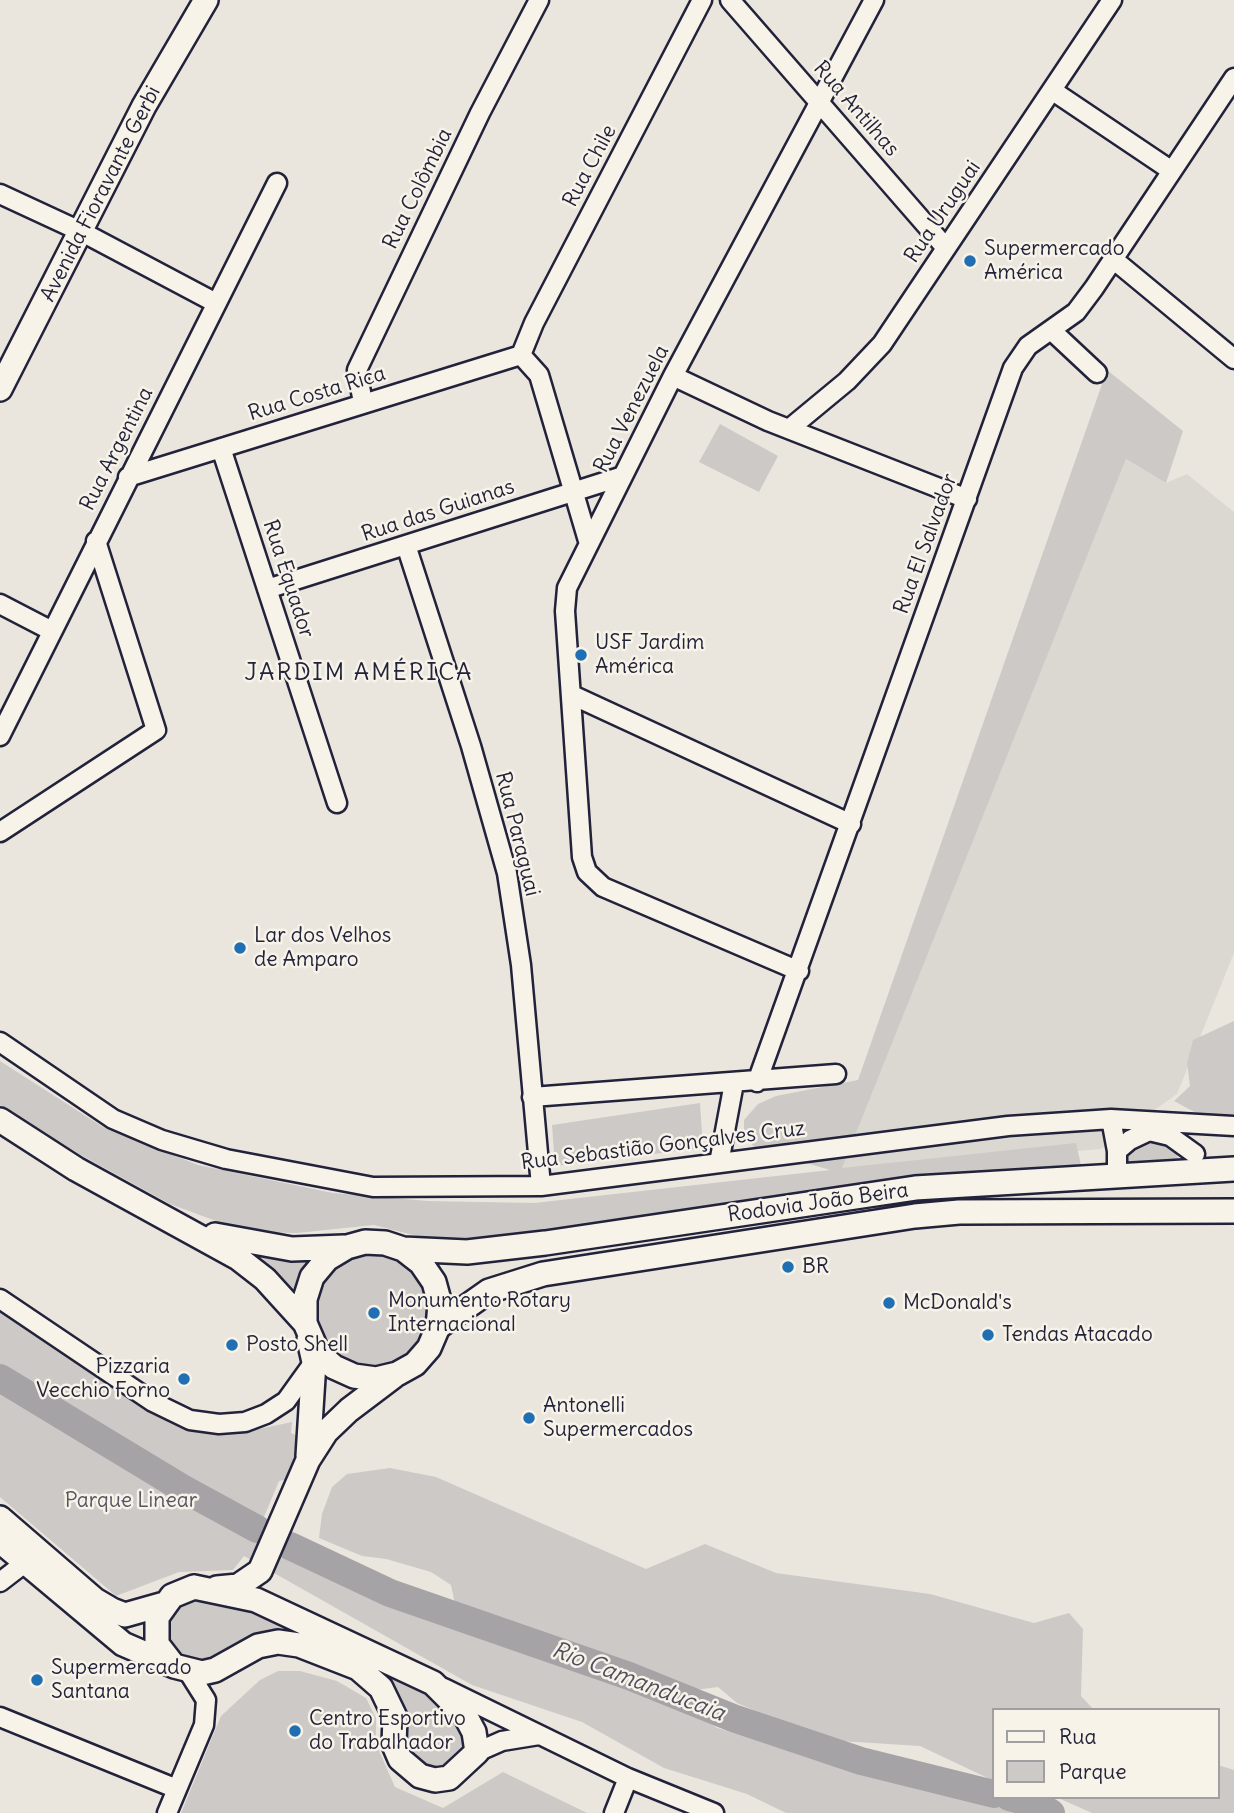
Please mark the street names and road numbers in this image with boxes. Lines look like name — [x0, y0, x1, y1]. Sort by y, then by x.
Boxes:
street label: Rua Antilhas — [808, 56, 904, 162]
street label: Avenida Fioravante Gerbi — [36, 82, 166, 306]
street label: Rua Chile — [558, 121, 622, 211]
street label: Rua Colômbia — [378, 125, 458, 253]
street label: Rua Uruguai — [900, 156, 986, 268]
street label: Rua Venezuela — [589, 341, 675, 477]
street label: Rua Costa Rica — [245, 361, 389, 427]
street label: Rua Argentina — [75, 383, 159, 515]
street label: Rua El Salvador — [889, 470, 963, 618]
street label: Rua das Guianas — [358, 474, 518, 548]
street label: Rua Equador — [257, 517, 319, 641]
street label: Rua Paraguai — [489, 769, 545, 899]
street label: Rua Sebastião Gonçalves Cruz — [520, 1116, 806, 1176]
street label: Rodovia João Beira — [726, 1178, 910, 1228]

